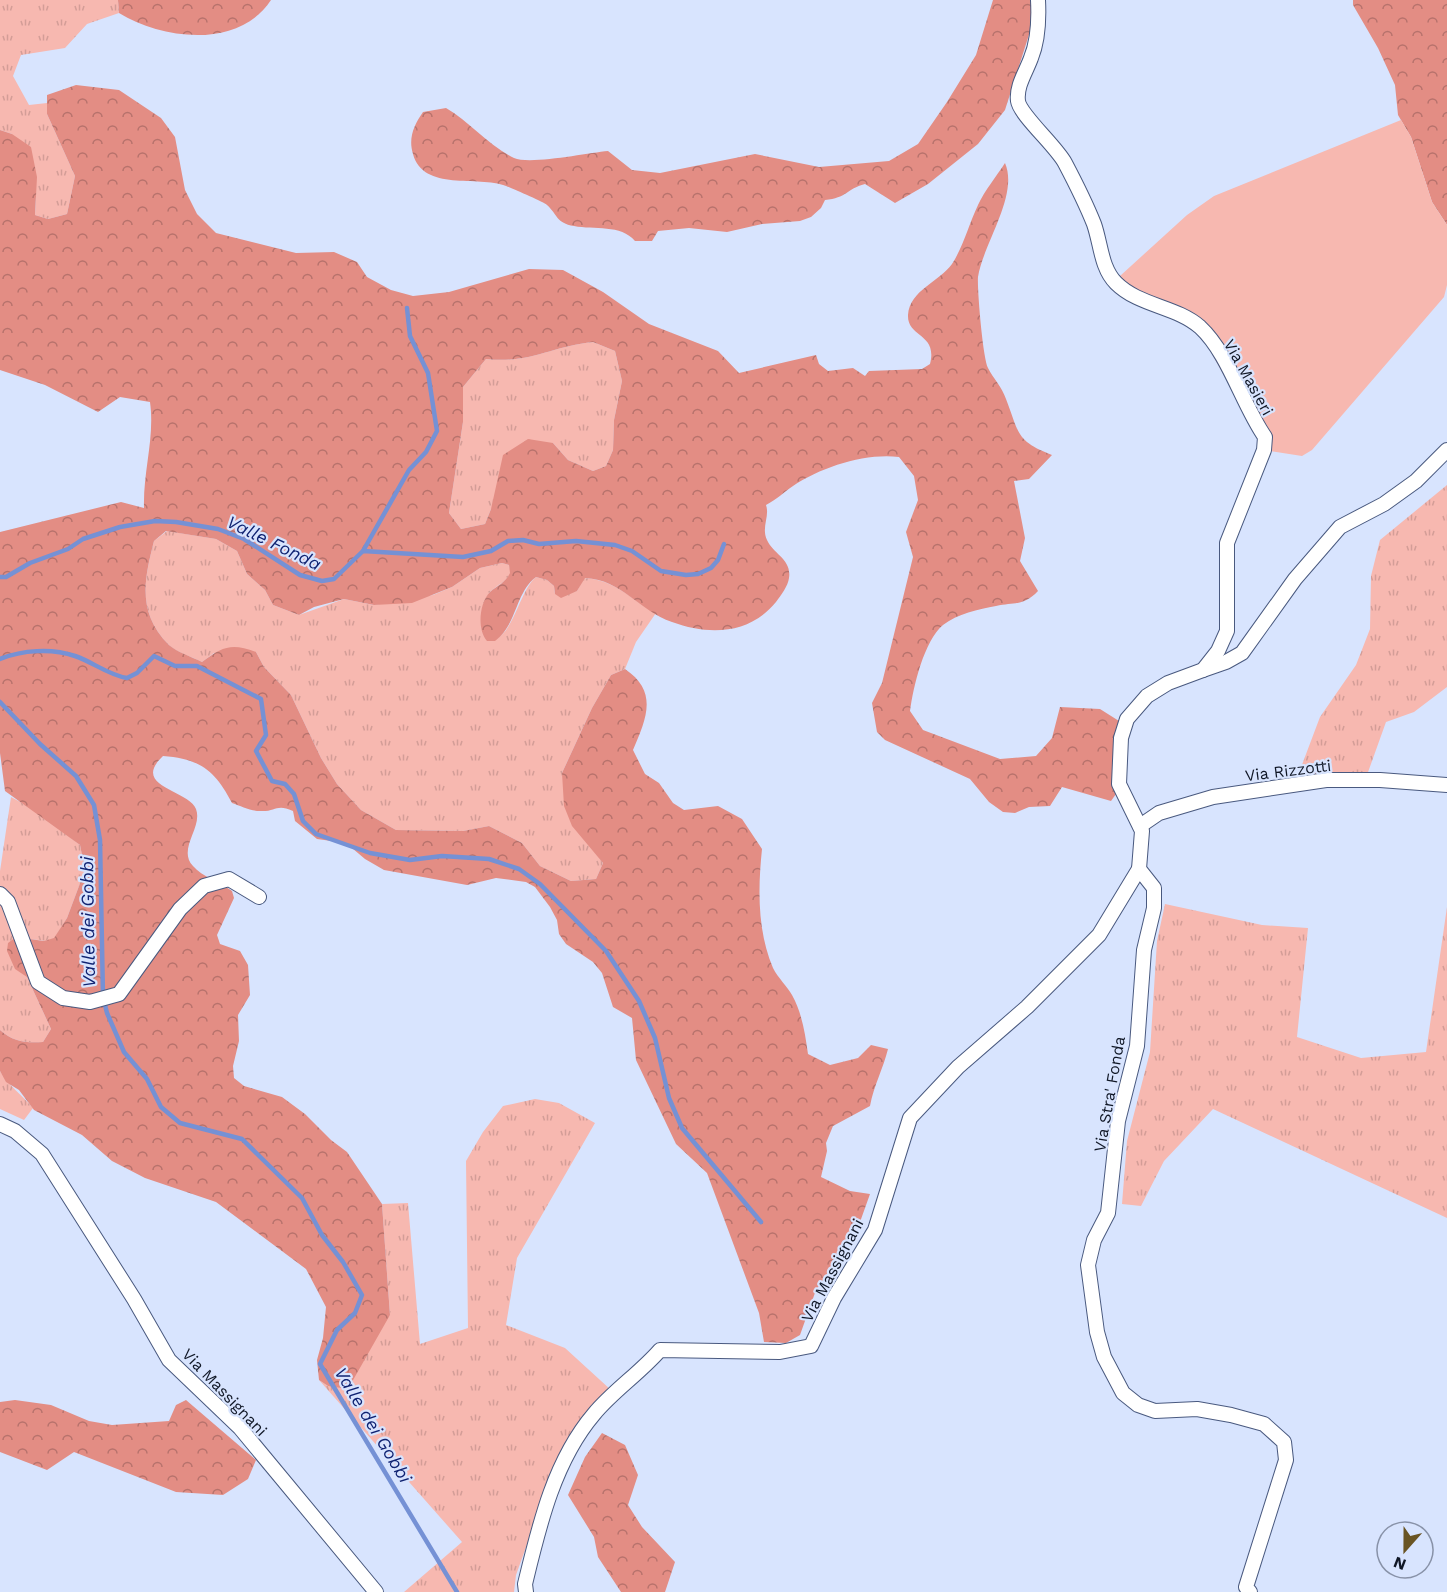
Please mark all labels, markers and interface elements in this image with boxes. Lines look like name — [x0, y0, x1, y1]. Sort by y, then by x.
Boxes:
street label: Via Masieri — [1220, 336, 1277, 419]
water label: Valle Fonda — [224, 511, 325, 574]
street label: Via Rizzotti — [1244, 756, 1332, 785]
water label: Valle dei Gobbi — [76, 855, 99, 988]
street label: Via Stra' Fonda — [1090, 1035, 1129, 1153]
street label: Via Massignani — [797, 1215, 868, 1325]
street label: Via Massignani — [178, 1345, 271, 1440]
water label: Valle dei Gobbi — [331, 1363, 417, 1487]
north arrow — [1375, 1520, 1435, 1580]
text: N — [1391, 1553, 1409, 1575]

